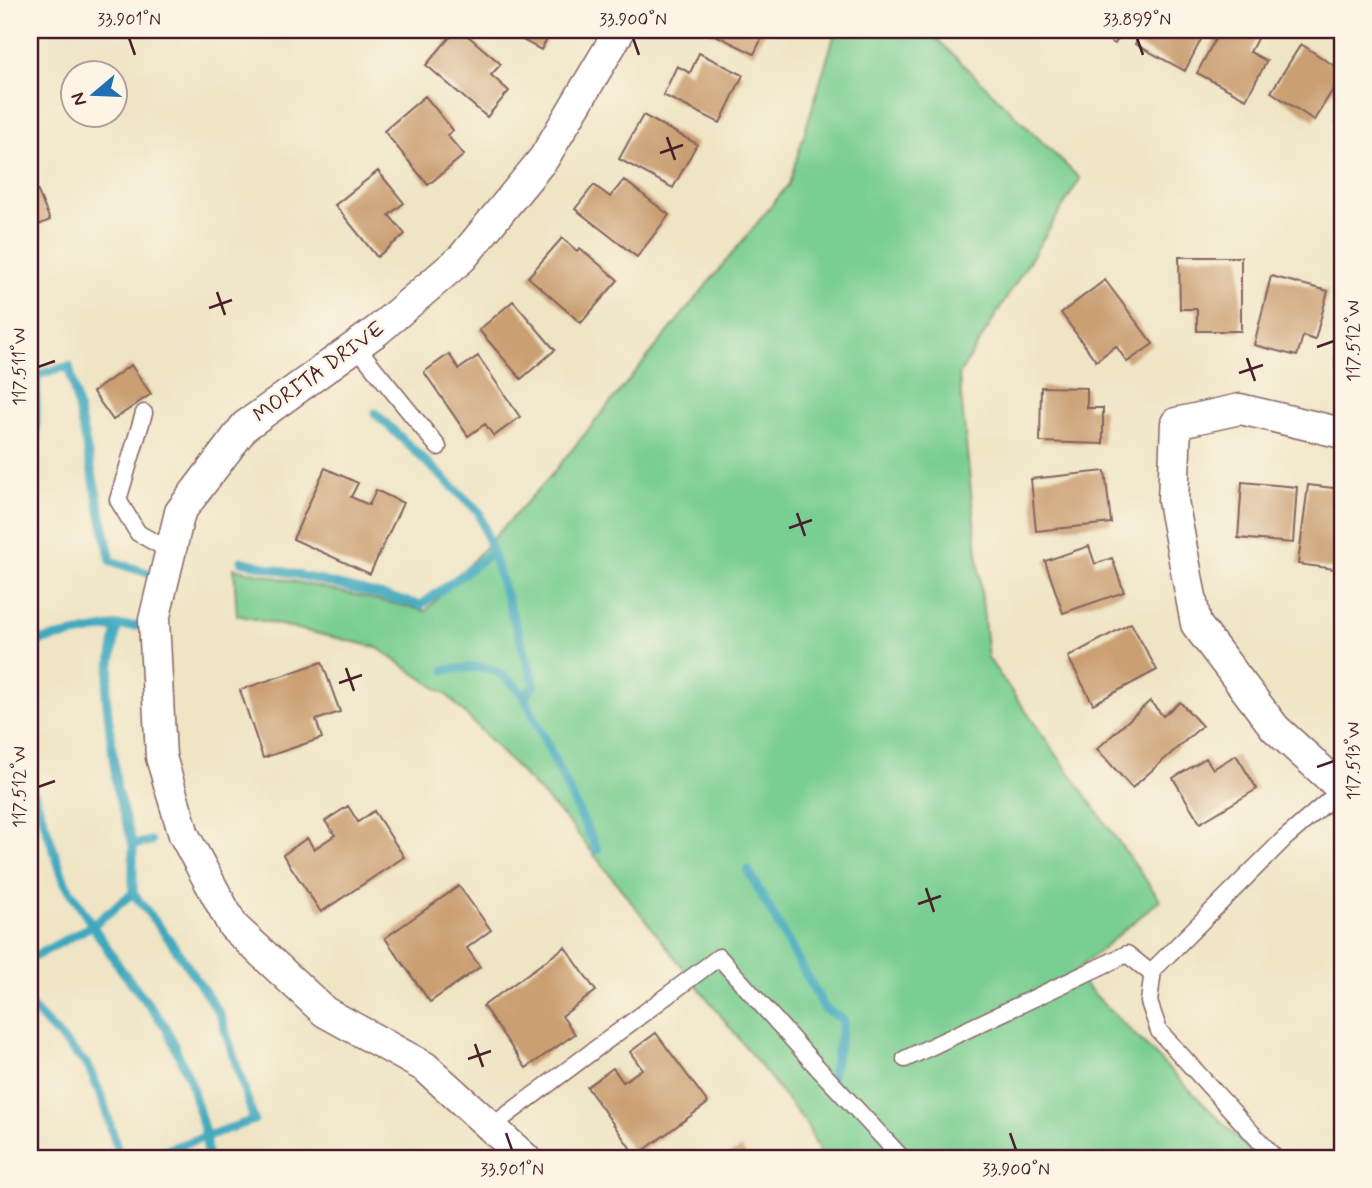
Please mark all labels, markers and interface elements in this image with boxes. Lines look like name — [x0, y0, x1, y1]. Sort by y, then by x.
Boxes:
text: 33.901°N — [97, 8, 161, 32]
text: 33.900°N — [599, 8, 667, 32]
text: 33.899°N — [1103, 8, 1171, 32]
north arrow — [60, 60, 130, 130]
text: N — [65, 89, 93, 109]
text: 117.512°W — [1342, 300, 1366, 382]
street label: MORITA DRIVE — [248, 315, 390, 429]
text: 117.511°W — [8, 328, 32, 406]
text: 117.513°W — [1342, 722, 1366, 800]
text: 117.512°W — [8, 746, 32, 828]
text: 33.901°N — [480, 1158, 544, 1182]
text: 33.900°N — [982, 1158, 1050, 1182]

